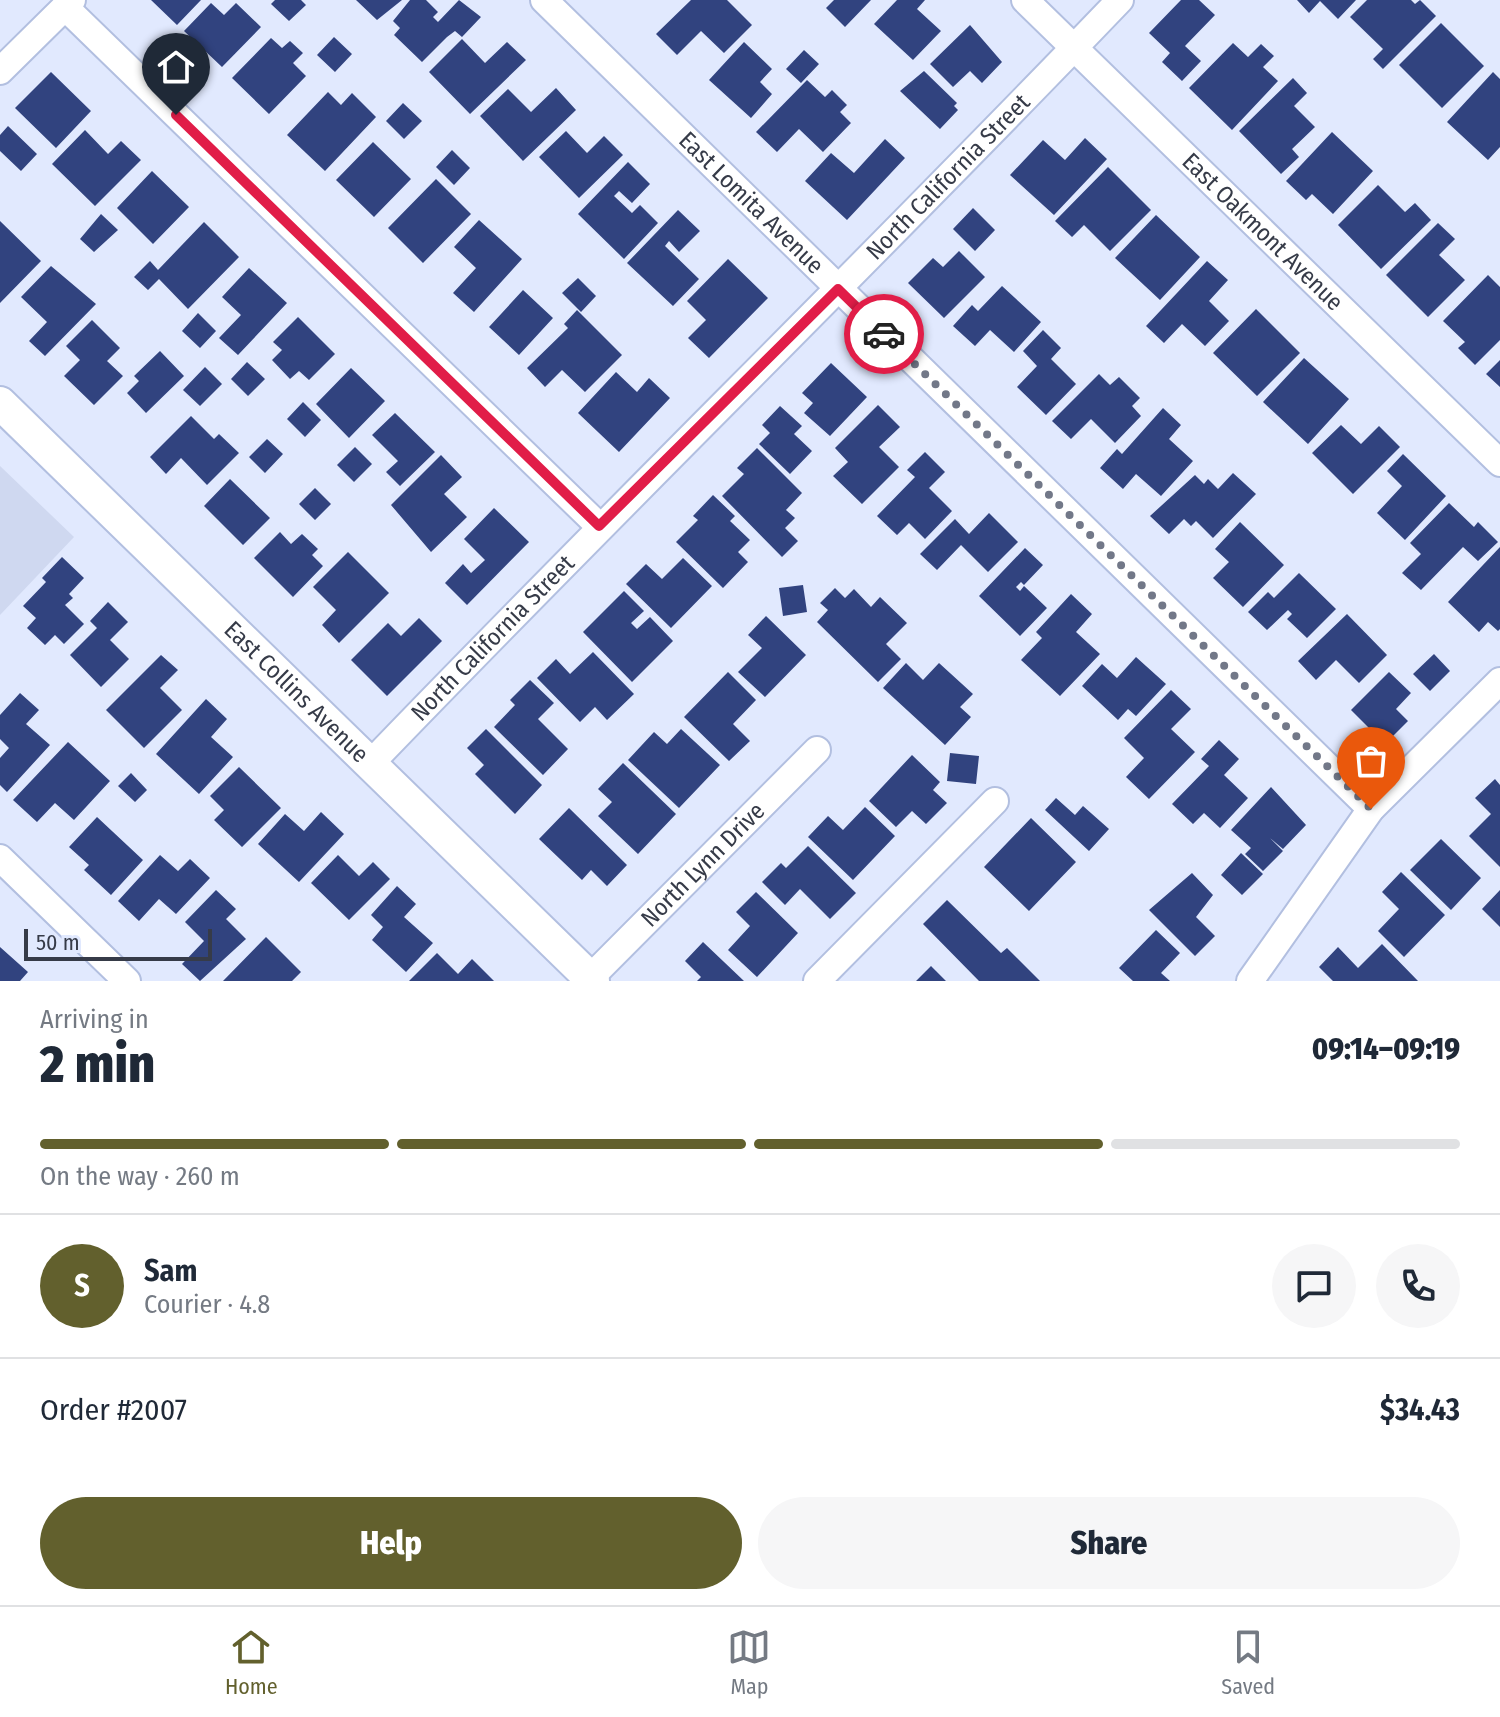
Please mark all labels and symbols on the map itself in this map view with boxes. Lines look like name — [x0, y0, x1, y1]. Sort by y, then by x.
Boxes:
pin — [142, 33, 210, 115]
street label: North California Street — [861, 88, 1036, 265]
street label: East Lomita Avenue — [673, 126, 829, 280]
street label: East Oakmont Avenue — [1177, 147, 1349, 316]
courier — [844, 294, 924, 374]
street label: North California Street — [405, 549, 580, 727]
street label: East Collins Avenue — [219, 616, 374, 768]
pin — [1337, 727, 1405, 809]
street label: North Lynn Drive — [635, 797, 770, 932]
scale bar — [24, 925, 212, 961]

